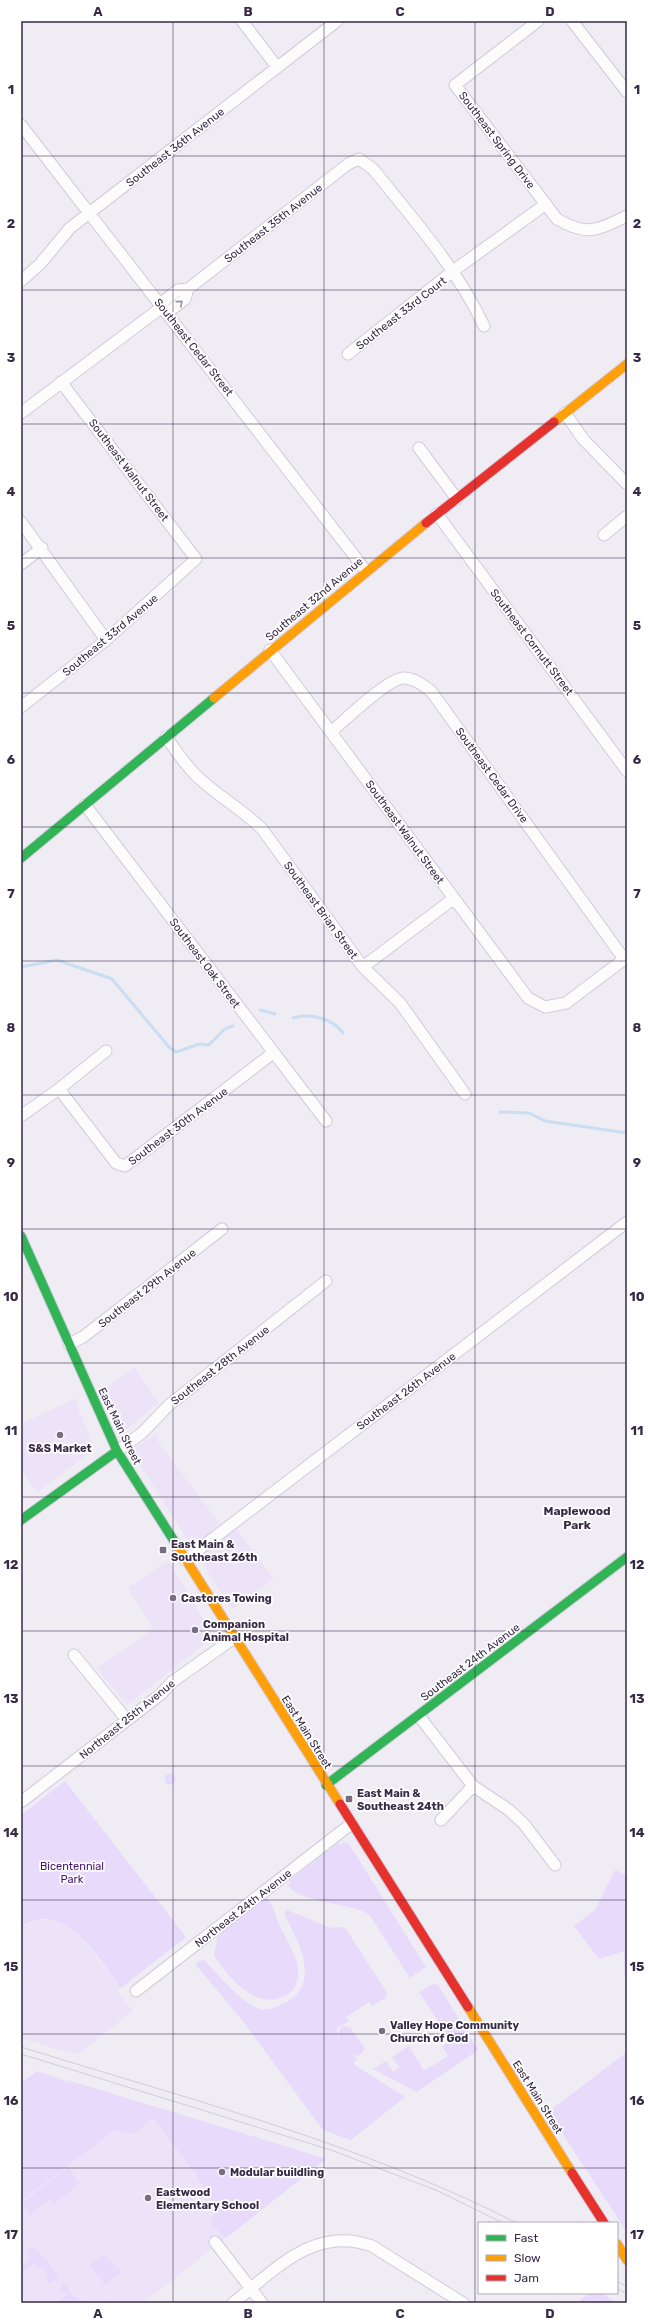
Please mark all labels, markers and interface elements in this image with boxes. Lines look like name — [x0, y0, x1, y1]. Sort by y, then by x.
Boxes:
text: A — [93, 4, 103, 19]
text: B — [243, 4, 253, 19]
text: C — [395, 4, 405, 19]
text: D — [545, 4, 555, 19]
text: 1 — [8, 82, 14, 97]
text: 1 — [634, 82, 640, 97]
street label: Southeast Spring Drive — [456, 89, 537, 191]
street label: Southeast 36th Avenue — [124, 105, 227, 190]
street label: Southeast 35th Avenue — [222, 181, 325, 266]
text: 2 — [7, 216, 15, 231]
text: 2 — [633, 216, 641, 231]
street label: Southeast 33rd Court — [354, 274, 450, 353]
street label: Southeast Cedar Street — [152, 296, 236, 399]
one-way arrow — [175, 300, 182, 307]
text: 3 — [7, 350, 16, 365]
text: 3 — [633, 350, 642, 365]
street label: Southeast Walnut Street — [86, 417, 172, 525]
text: 4 — [7, 484, 16, 499]
text: 4 — [633, 484, 642, 499]
street label: Southeast 32nd Avenue — [263, 555, 366, 644]
street label: Southeast Cornutt Street — [487, 587, 576, 699]
street label: Southeast 33rd Avenue — [60, 592, 161, 679]
text: 5 — [7, 618, 15, 633]
text: 5 — [633, 618, 641, 633]
street label: Southeast Cedar Drive — [453, 725, 531, 826]
text: 6 — [7, 752, 16, 767]
text: 6 — [633, 752, 642, 767]
street label: Southeast Walnut Street — [363, 778, 447, 887]
street label: Southeast Brian Street — [281, 859, 361, 962]
text: 7 — [7, 886, 15, 901]
text: 7 — [633, 886, 641, 901]
street label: Southeast Oak Street — [167, 916, 243, 1011]
text: 8 — [7, 1020, 16, 1035]
text: 8 — [633, 1020, 642, 1035]
street label: Southeast 30th Avenue — [126, 1085, 231, 1168]
text: 9 — [7, 1155, 15, 1170]
text: 9 — [633, 1155, 641, 1170]
street label: Southeast 29th Avenue — [96, 1246, 199, 1331]
text: 10 — [3, 1289, 19, 1304]
text: 10 — [629, 1289, 645, 1304]
street label: Southeast 28th Avenue — [169, 1323, 272, 1408]
street label: Southeast 26th Avenue — [354, 1350, 458, 1433]
street label: East Main Street — [95, 1386, 144, 1467]
text: 11 — [5, 1423, 17, 1438]
text: 11 — [631, 1423, 643, 1438]
marker: S&S Market — [55, 1430, 65, 1440]
place label: S&S Market — [28, 1442, 92, 1455]
district label: Maplewood Park — [543, 1504, 611, 1532]
place label: East Main & Southeast 26th — [171, 1538, 258, 1564]
marker: East Main & Southeast 26th — [158, 1545, 168, 1555]
text: 12 — [4, 1557, 18, 1572]
text: 12 — [630, 1557, 644, 1572]
place label: Castores Towing — [181, 1592, 272, 1605]
marker: Castores Towing — [168, 1593, 178, 1603]
place label: Companion Animal Hospital — [203, 1618, 289, 1644]
street label: Southeast 24th Avenue — [418, 1621, 522, 1704]
marker: Companion Animal Hospital — [190, 1625, 200, 1635]
street label: Northeast 25th Avenue — [77, 1677, 178, 1762]
text: 13 — [3, 1691, 19, 1706]
text: 13 — [629, 1691, 645, 1706]
street label: East Main Street — [279, 1693, 335, 1772]
place label: East Main & Southeast 24th — [357, 1787, 444, 1813]
marker: East Main & Southeast 24th — [344, 1794, 354, 1804]
text: 14 — [3, 1825, 19, 1840]
text: 14 — [629, 1825, 645, 1840]
park label: Bicentennial Park — [40, 1860, 104, 1886]
street label: Northeast 24th Avenue — [192, 1867, 294, 1950]
text: 15 — [4, 1959, 18, 1974]
text: 15 — [630, 1959, 644, 1974]
place label: Valley Hope Community Church of God — [390, 2019, 519, 2045]
marker: Valley Hope Community Church of God — [377, 2026, 387, 2036]
street label: East Main Street — [510, 2058, 566, 2137]
text: 16 — [4, 2093, 19, 2108]
text: 16 — [630, 2093, 645, 2108]
place label: Modular buildling — [230, 2166, 324, 2179]
marker: Modular buildling — [217, 2167, 227, 2177]
place label: Eastwood Elementary School — [156, 2186, 259, 2212]
marker: Eastwood Elementary School — [143, 2193, 153, 2203]
legend — [478, 2222, 618, 2294]
text: 17 — [4, 2227, 19, 2242]
text: 17 — [630, 2227, 645, 2242]
text: Fast — [514, 2231, 538, 2245]
text: Slow — [514, 2251, 541, 2265]
text: Jam — [514, 2271, 539, 2285]
text: A — [93, 2306, 103, 2321]
text: B — [243, 2306, 253, 2321]
text: C — [395, 2306, 405, 2321]
text: D — [545, 2306, 555, 2321]

